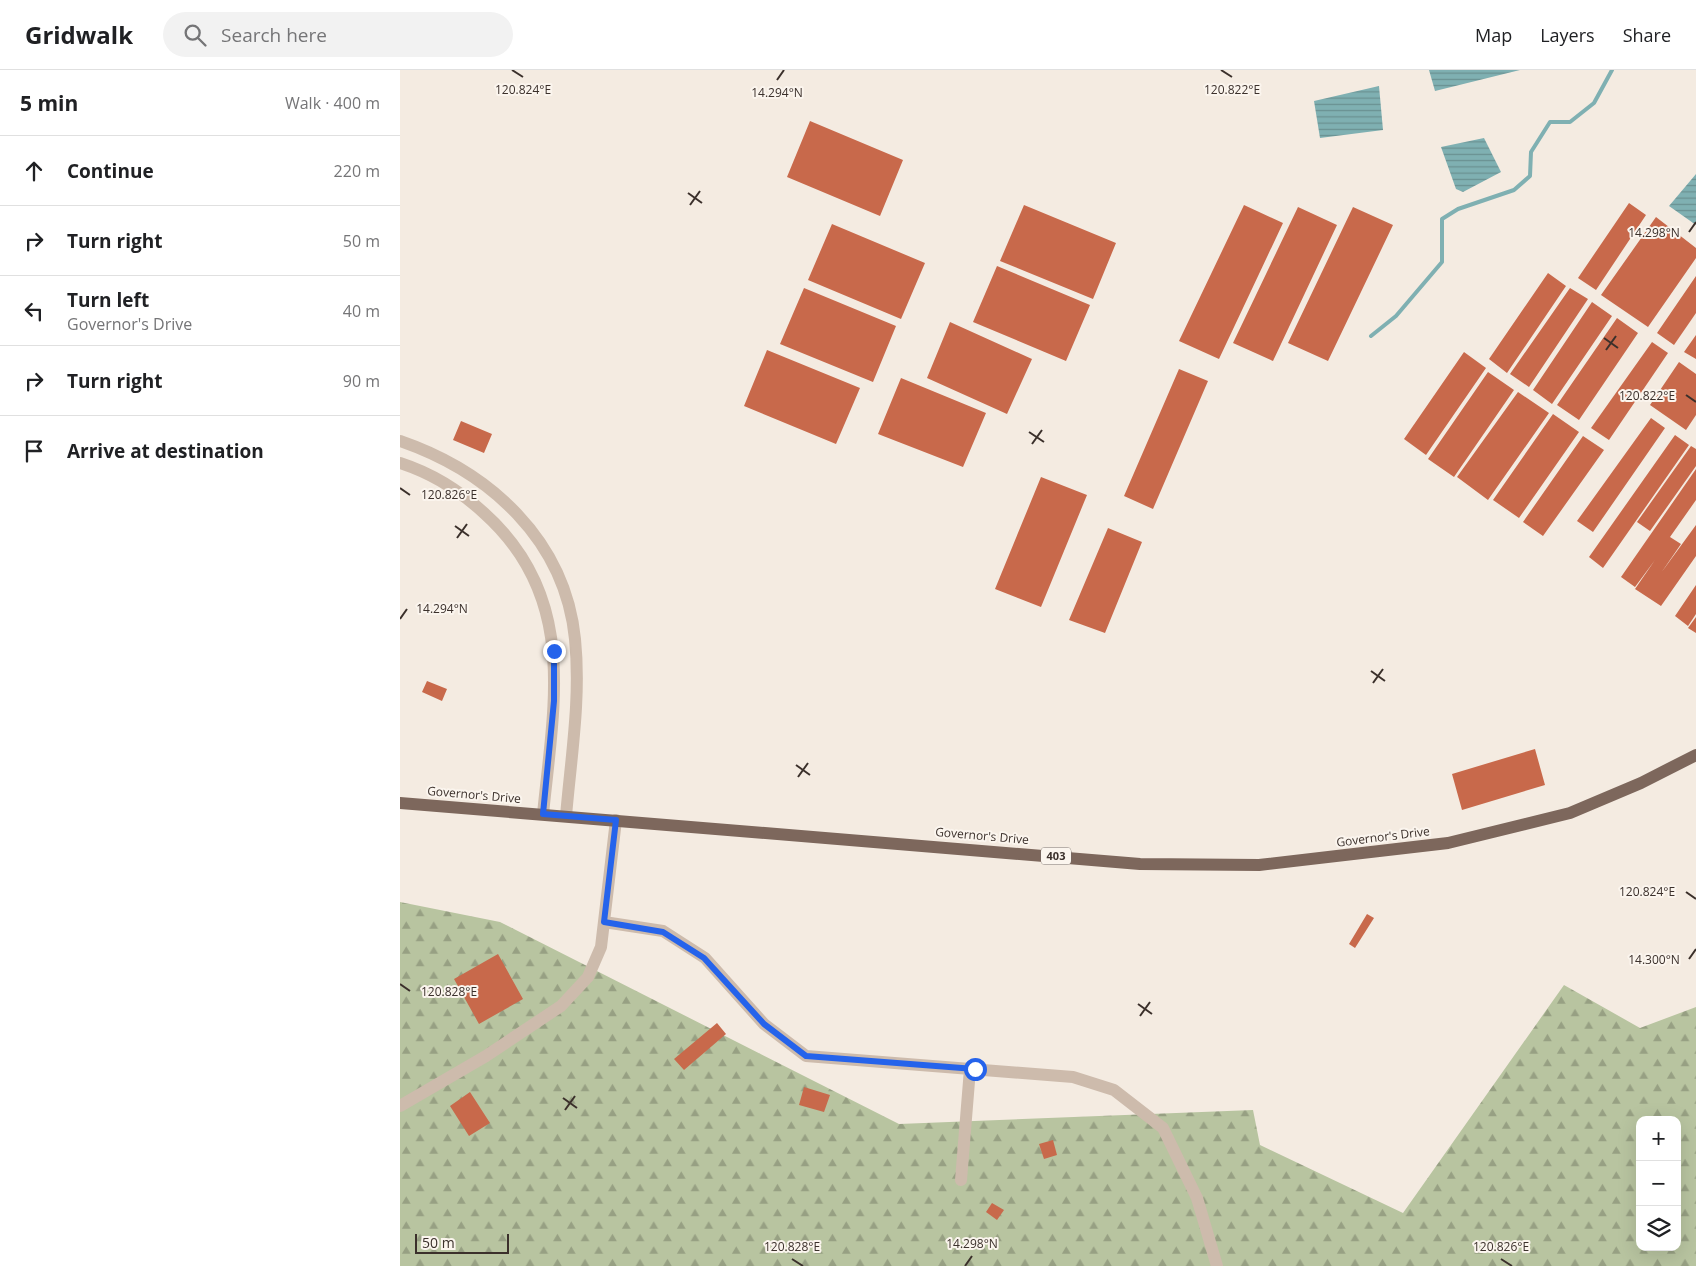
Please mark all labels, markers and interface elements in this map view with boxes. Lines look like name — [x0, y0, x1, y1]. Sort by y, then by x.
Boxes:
search box — [163, 12, 513, 57]
text: Gridwalk — [25, 18, 133, 51]
icon: search — [181, 21, 209, 49]
text: Search here — [221, 22, 327, 48]
text: Map — [1475, 23, 1512, 47]
text: Layers — [1540, 23, 1595, 47]
text: Share — [1623, 23, 1671, 47]
text: 120.824°E — [495, 81, 551, 98]
text: 120.822°E — [1204, 81, 1260, 98]
text: 14.294°N — [751, 84, 803, 101]
text: 5 min — [20, 89, 78, 117]
text: Walk · 400 m — [285, 92, 380, 114]
icon: ahead — [20, 157, 48, 185]
text: Continue — [67, 158, 154, 184]
text: 220 m — [334, 160, 380, 182]
text: 14.298°N — [1628, 224, 1680, 241]
icon: right — [20, 227, 48, 255]
text: Turn right — [67, 228, 162, 254]
text: 50 m — [343, 230, 380, 252]
text: Turn left — [67, 287, 149, 313]
icon: left — [20, 297, 48, 325]
text: 40 m — [343, 300, 380, 322]
text: Governor's Drive — [67, 313, 192, 335]
icon: right — [20, 367, 48, 395]
text: Turn right — [67, 368, 162, 394]
text: 90 m — [343, 370, 380, 392]
text: 120.822°E — [1619, 387, 1675, 404]
icon: arrive — [20, 437, 48, 465]
text: Arrive at destination — [67, 438, 264, 464]
text: 120.826°E — [421, 486, 477, 503]
text: 14.294°N — [416, 600, 468, 617]
route end — [543, 640, 566, 663]
street label: Governor's Drive — [427, 782, 522, 807]
street label: Governor's Drive — [1335, 822, 1431, 851]
street label: Governor's Drive — [935, 823, 1030, 848]
road number: 403 — [1041, 848, 1071, 864]
text: 120.824°E — [1619, 883, 1675, 900]
text: 14.300°N — [1628, 951, 1680, 968]
text: 120.828°E — [421, 983, 477, 1000]
route start — [964, 1058, 987, 1081]
map controls — [1636, 1116, 1681, 1251]
button: + — [1636, 1116, 1681, 1161]
button: − — [1636, 1161, 1681, 1206]
button: layers — [1636, 1206, 1681, 1251]
scale bar — [415, 1231, 509, 1254]
text: 50 m — [422, 1233, 455, 1252]
text: 14.298°N — [946, 1235, 998, 1252]
text: 120.828°E — [764, 1238, 820, 1255]
text: 120.826°E — [1473, 1238, 1529, 1255]

